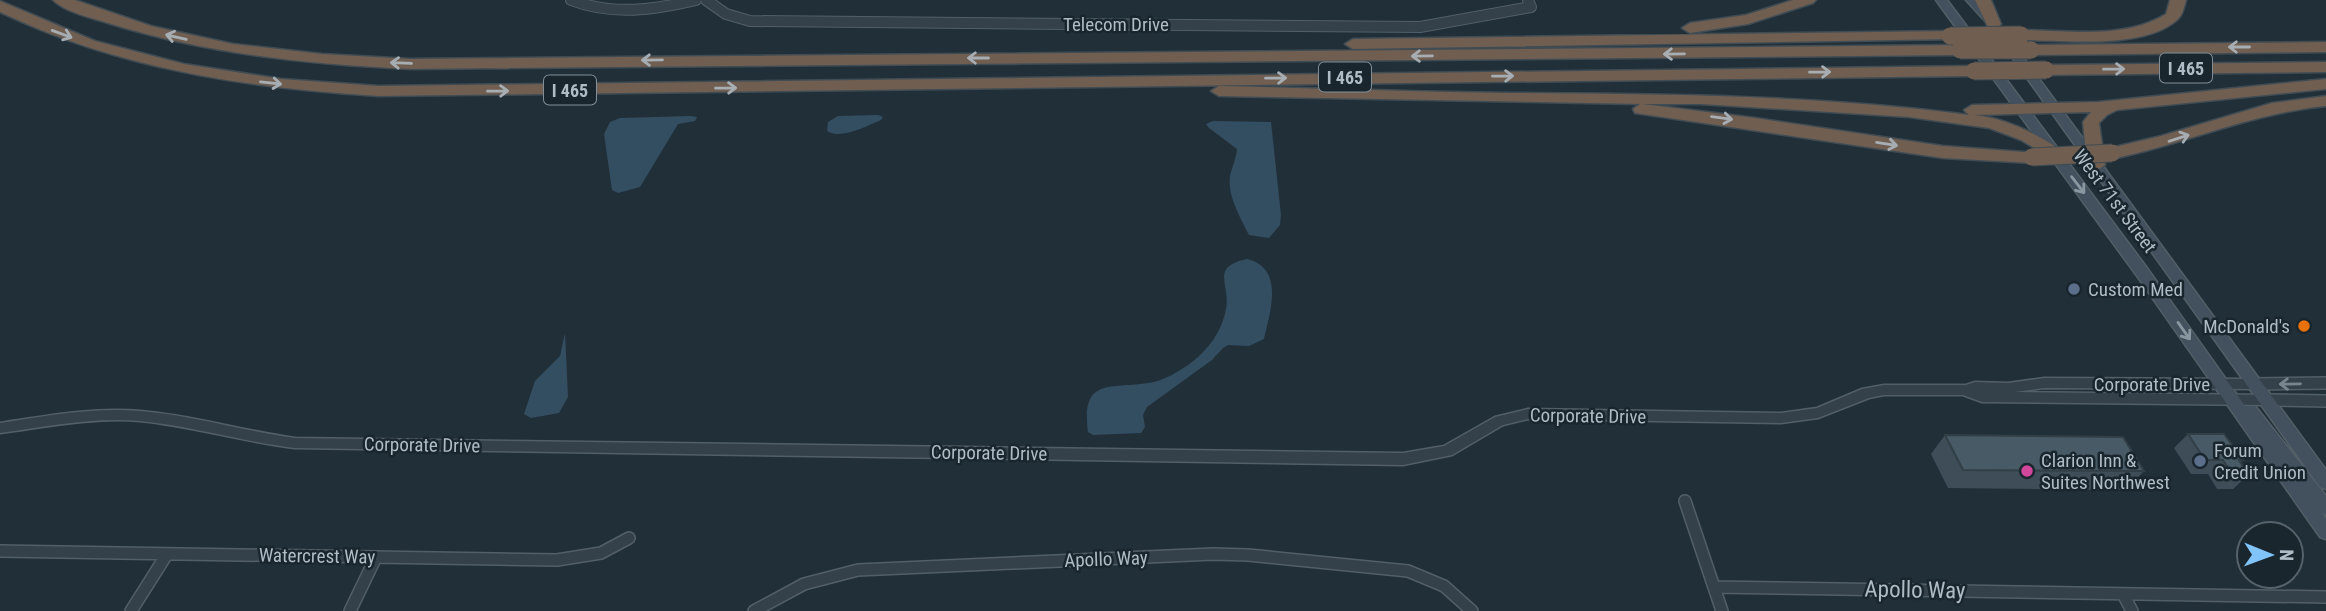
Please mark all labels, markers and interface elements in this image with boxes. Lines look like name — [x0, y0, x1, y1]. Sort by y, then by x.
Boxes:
street label: Telecom Drive — [1063, 13, 1169, 36]
one-way arrow — [51, 29, 73, 41]
one-way arrow — [165, 30, 188, 44]
one-way arrow — [2228, 40, 2251, 54]
one-way arrow — [1663, 47, 1686, 60]
one-way arrow — [1411, 49, 1434, 63]
one-way arrow — [966, 51, 989, 64]
one-way arrow — [641, 54, 664, 67]
road number: I 465 — [2160, 54, 2212, 82]
one-way arrow — [390, 57, 413, 70]
road number: I 465 — [1319, 62, 1371, 92]
one-way arrow — [2102, 62, 2125, 76]
one-way arrow — [1808, 65, 1831, 79]
one-way arrow — [1491, 69, 1514, 82]
one-way arrow — [1264, 71, 1287, 85]
road number: I 465 — [544, 76, 596, 104]
one-way arrow — [259, 77, 282, 90]
one-way arrow — [714, 81, 737, 95]
one-way arrow — [487, 84, 510, 98]
one-way arrow — [1710, 112, 1733, 125]
one-way arrow — [2167, 131, 2189, 144]
one-way arrow — [1875, 138, 1898, 151]
street label: West 71st Street — [2069, 145, 2161, 257]
one-way arrow — [2071, 176, 2086, 194]
place label: Custom Med — [2088, 278, 2183, 301]
marker: Custom Med — [2066, 281, 2082, 297]
place label: McDonald's — [2203, 315, 2290, 338]
marker: McDonald's — [2296, 318, 2312, 334]
one-way arrow — [2177, 321, 2191, 340]
street label: Corporate Drive — [2094, 373, 2210, 396]
one-way arrow — [2279, 377, 2302, 391]
street label: Corporate Drive — [1530, 403, 1646, 429]
street label: Corporate Drive — [364, 432, 480, 458]
place label: Forum Credit Union — [2214, 439, 2306, 484]
street label: Corporate Drive — [931, 440, 1047, 466]
place label: Clarion Inn & Suites Northwest — [2041, 449, 2170, 494]
marker: Forum Credit Union — [2192, 453, 2208, 469]
marker: Clarion Inn & Suites Northwest — [2019, 463, 2035, 479]
north arrow — [2235, 520, 2305, 590]
street label: Watercrest Way — [259, 543, 375, 569]
street label: Apollo Way — [1064, 546, 1148, 572]
text: N — [2275, 549, 2298, 561]
street label: Apollo Way — [1864, 576, 1966, 604]

